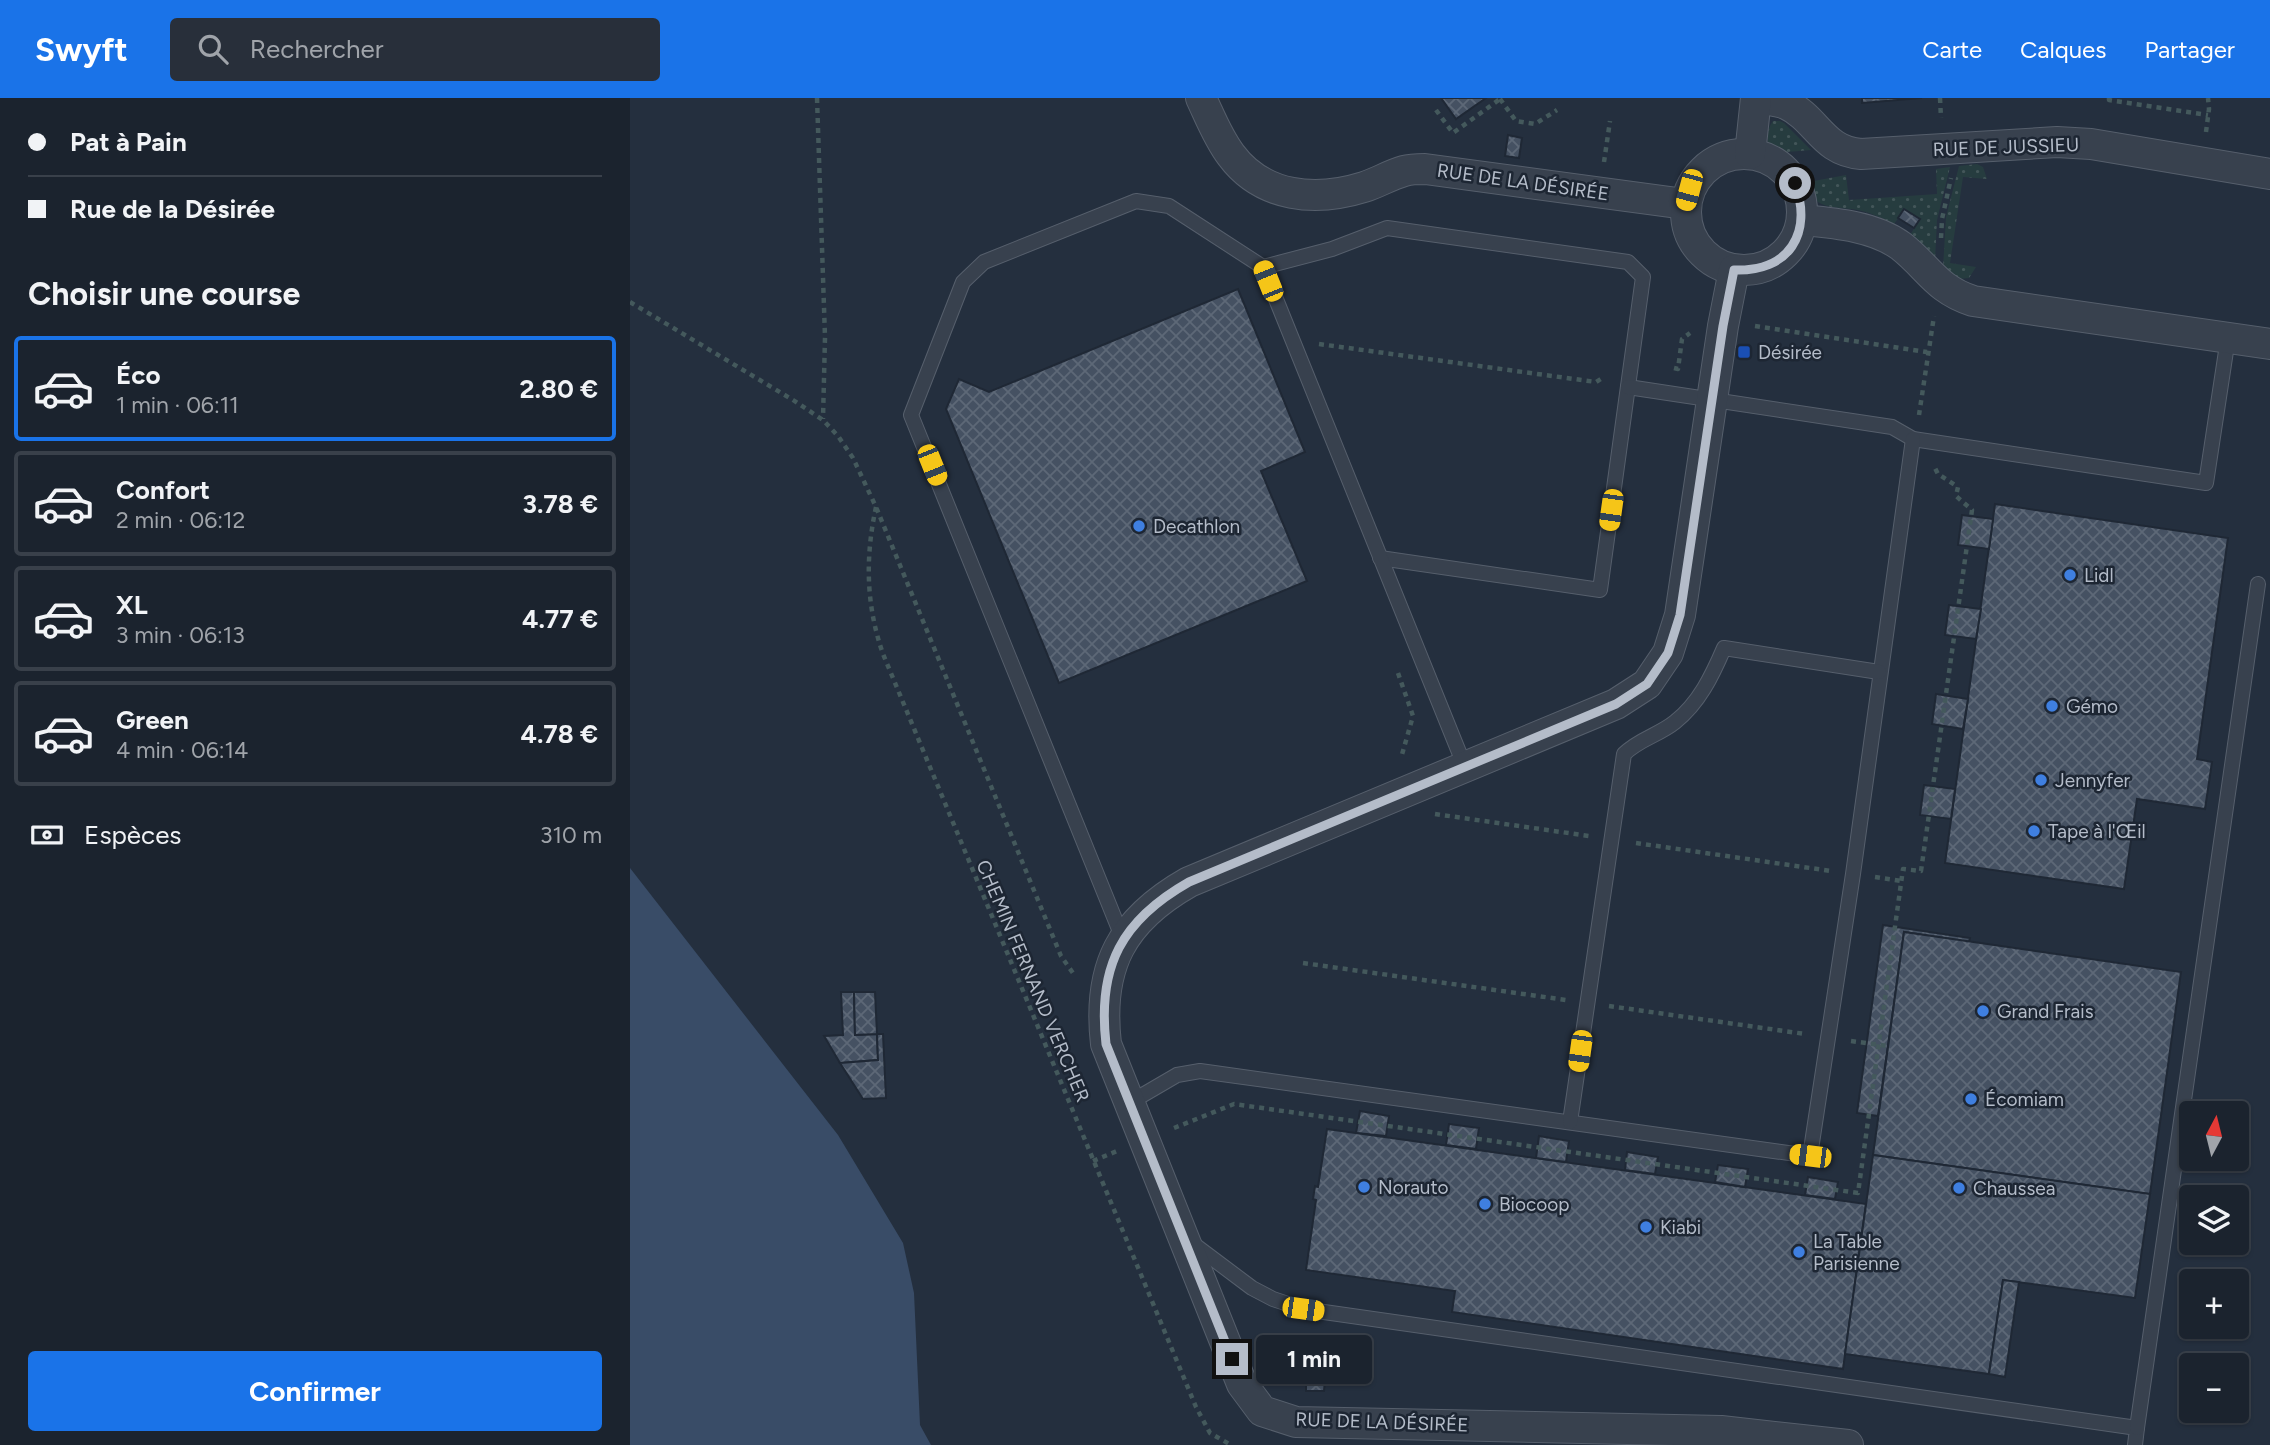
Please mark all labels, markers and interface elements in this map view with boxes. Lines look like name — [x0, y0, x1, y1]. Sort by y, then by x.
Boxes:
search box — [170, 18, 660, 81]
text: Swyft — [35, 30, 128, 69]
icon: search — [194, 30, 232, 68]
text: Rechercher — [250, 33, 383, 65]
text: Carte — [1922, 35, 1982, 64]
text: Calques — [2020, 35, 2106, 64]
text: Partager — [2144, 35, 2235, 64]
text: Pat à Pain — [70, 126, 187, 158]
street label: RUE DE JUSSIEU — [1932, 133, 2080, 161]
street label: RUE DE LA DÉSIRÉE — [1436, 159, 1610, 205]
car — [1674, 167, 1705, 213]
route start — [1779, 167, 1811, 199]
text: Rue de la Désirée — [70, 193, 275, 225]
car — [1251, 258, 1286, 304]
text: Choisir une course — [28, 275, 300, 313]
place label: Désirée — [1758, 341, 1822, 364]
marker: Désirée — [1736, 344, 1752, 360]
icon: car — [32, 357, 95, 420]
text: Éco — [116, 359, 161, 391]
text: 2.80 € — [519, 373, 598, 405]
text: 1 min · 06:11 — [116, 391, 239, 419]
car — [915, 442, 950, 488]
icon: car — [32, 472, 95, 535]
text: Confort — [116, 474, 210, 506]
text: 3.78 € — [522, 488, 598, 520]
car — [1598, 488, 1625, 532]
text: 2 min · 06:12 — [116, 506, 245, 534]
place label: Decathlon — [1153, 515, 1240, 538]
marker: Decathlon — [1131, 518, 1147, 534]
place label: Lidl — [2084, 564, 2114, 587]
marker: Lidl — [2062, 567, 2078, 583]
icon: car — [32, 587, 95, 650]
text: XL — [116, 589, 148, 621]
text: 4.77 € — [522, 603, 598, 635]
text: 3 min · 06:13 — [116, 621, 245, 649]
place label: Gémo — [2066, 695, 2118, 718]
marker: Gémo — [2044, 698, 2060, 714]
icon: car — [32, 702, 95, 765]
text: Green — [116, 704, 189, 736]
text: 4.78 € — [520, 718, 598, 750]
text: 4 min · 06:14 — [116, 736, 248, 764]
place label: Jennyfer — [2055, 769, 2131, 792]
marker: Jennyfer — [2033, 772, 2049, 788]
icon: cash — [28, 816, 66, 854]
text: Espèces — [84, 819, 181, 851]
place label: Tape à l'Œil — [2048, 820, 2146, 843]
text: 310 m — [540, 821, 602, 849]
marker: Tape à l'Œil — [2026, 823, 2042, 839]
street label: CHEMIN FERNAND VERCHER — [971, 856, 1095, 1106]
place label: Grand Frais — [1997, 1000, 2094, 1023]
marker: Grand Frais — [1975, 1003, 1991, 1019]
car — [1567, 1029, 1594, 1073]
place label: Écomiam — [1985, 1088, 2064, 1111]
marker: Écomiam — [1963, 1091, 1979, 1107]
north arrow — [2179, 1101, 2249, 1171]
map controls — [2179, 1101, 2249, 1423]
car — [1788, 1143, 1833, 1169]
place label: Norauto — [1378, 1176, 1449, 1199]
place label: Chaussea — [1973, 1177, 2055, 1200]
marker: Norauto — [1356, 1179, 1372, 1195]
marker: Chaussea — [1951, 1180, 1967, 1196]
button: layers — [2179, 1185, 2249, 1255]
place label: Biocoop — [1499, 1193, 1570, 1216]
marker: Biocoop — [1477, 1196, 1493, 1212]
place label: Kiabi — [1660, 1216, 1701, 1239]
marker: Kiabi — [1638, 1219, 1654, 1235]
place label: La Table Parisienne — [1813, 1230, 1900, 1275]
marker: La Table Parisienne — [1791, 1244, 1807, 1260]
button: + — [2179, 1269, 2249, 1339]
car — [1281, 1296, 1326, 1322]
callout: 1 min — [1256, 1334, 1372, 1384]
route end — [1216, 1343, 1248, 1375]
text: 1 min — [1287, 1345, 1341, 1373]
button: Confirmer — [28, 1351, 602, 1431]
button: − — [2179, 1353, 2249, 1423]
street label: RUE DE LA DÉSIRÉE — [1295, 1407, 1469, 1437]

